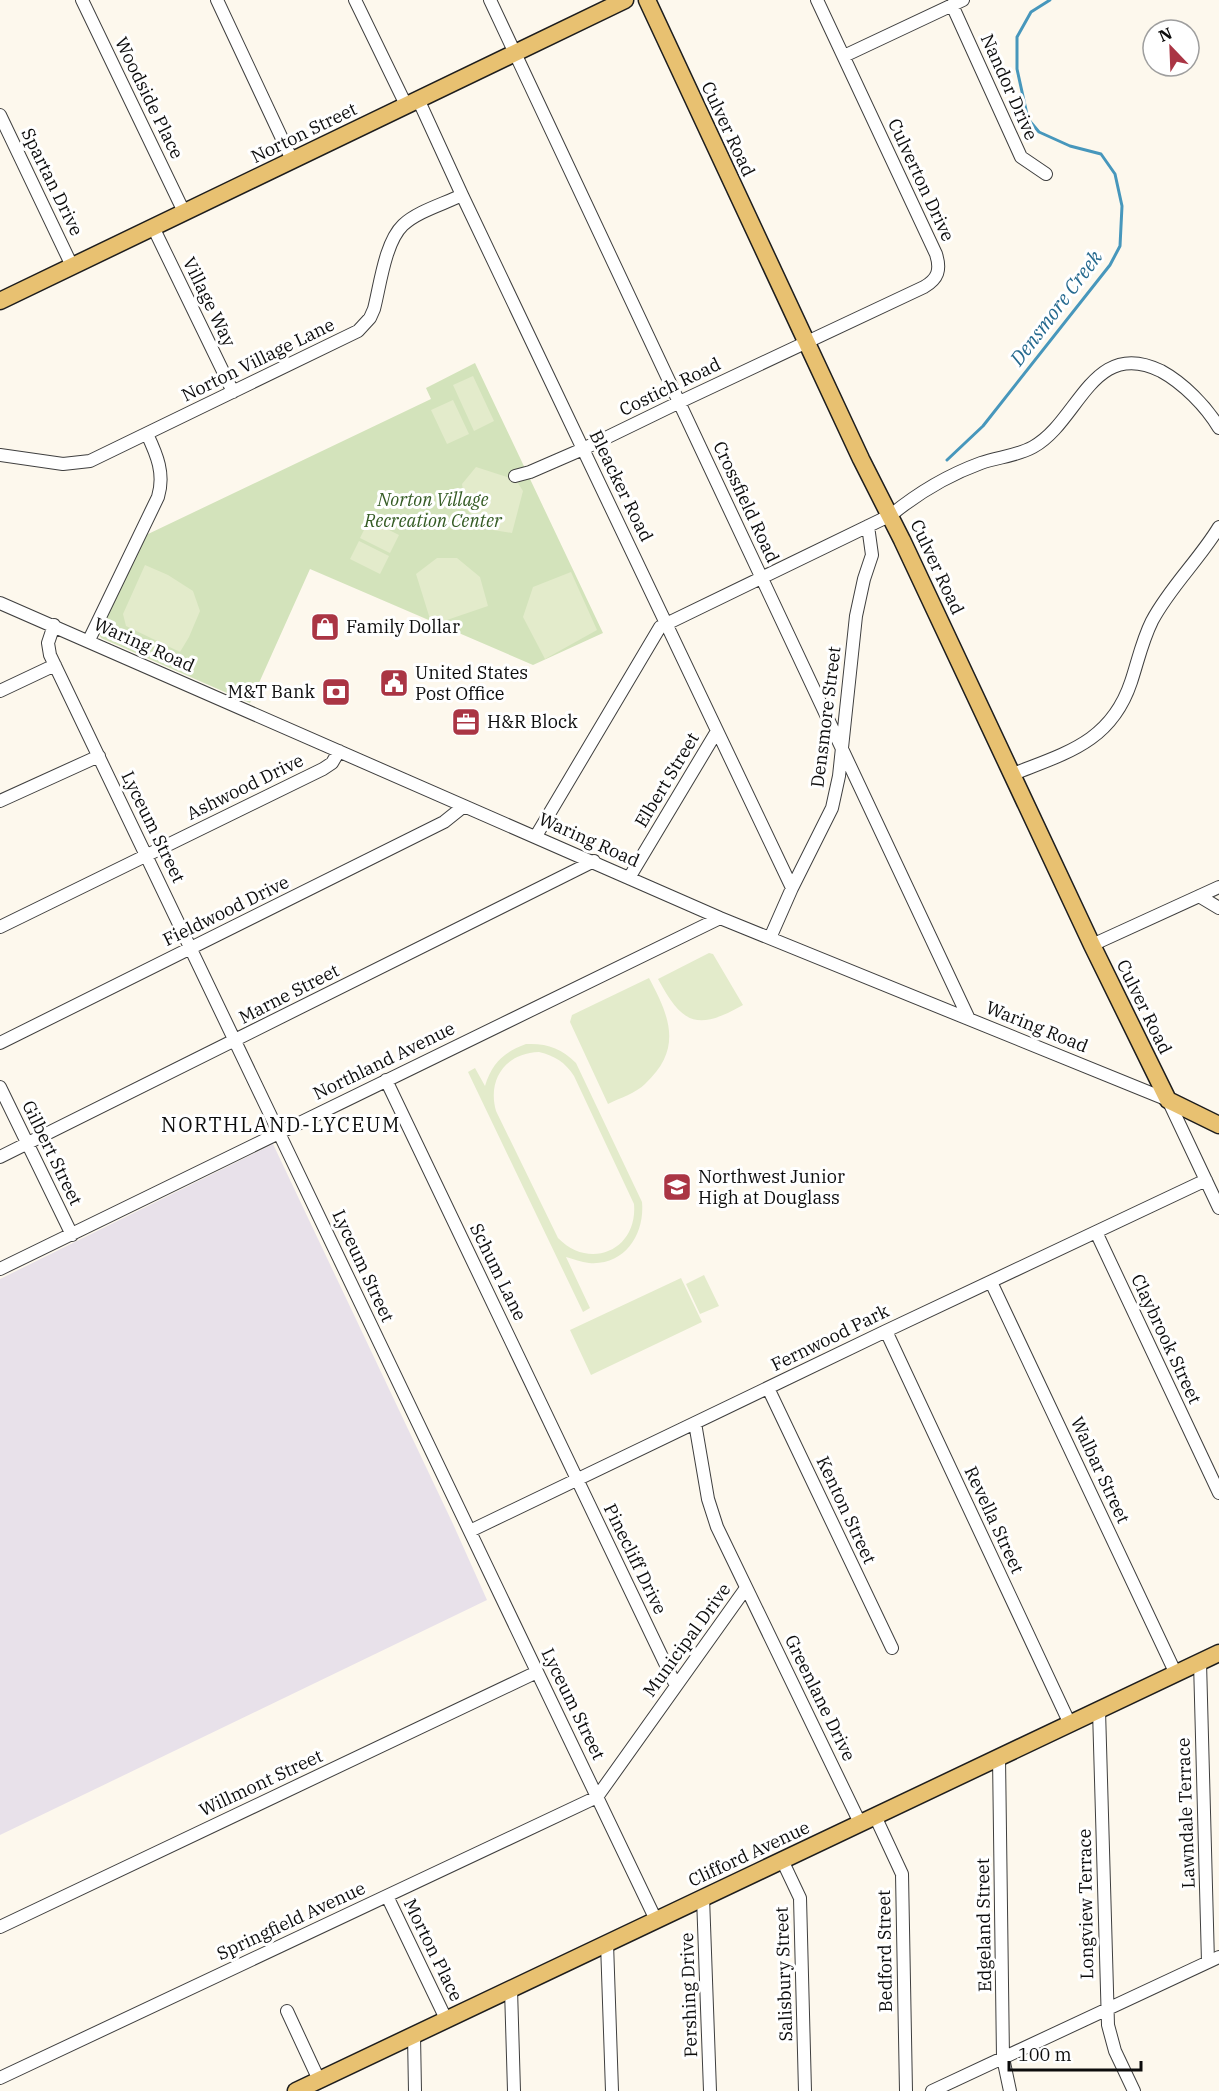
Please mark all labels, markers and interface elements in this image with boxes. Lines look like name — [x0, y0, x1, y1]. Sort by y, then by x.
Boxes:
north arrow — [1141, 18, 1201, 78]
text: N — [1155, 23, 1175, 46]
street label: Nandor Drive — [976, 30, 1043, 144]
street label: Woodside Place — [110, 33, 189, 162]
street label: Culver Road — [696, 78, 761, 180]
street label: Norton Street — [247, 97, 360, 168]
street label: Culverton Drive — [883, 115, 960, 245]
street label: Spartan Drive — [16, 124, 88, 239]
water label: Densmore Creek — [1003, 244, 1108, 372]
street label: Village Way — [178, 253, 241, 351]
street label: Norton Village Lane — [178, 313, 338, 407]
street label: Costich Road — [615, 352, 724, 421]
street label: Bleacker Road — [585, 426, 658, 545]
street label: Crossfield Road — [708, 437, 785, 566]
park label: Norton Village Recreation Center — [363, 488, 503, 532]
street label: Culver Road — [905, 516, 970, 618]
shop icon: Family Dollar — [309, 611, 341, 643]
street label: Waring Road — [90, 612, 198, 677]
place label: Family Dollar — [346, 615, 460, 638]
street label: Densmore Street — [805, 645, 846, 789]
place label: United States Post Office — [415, 661, 528, 705]
public building icon: United States Post Office — [378, 667, 410, 699]
bank icon: M&T Bank — [320, 676, 352, 708]
place label: M&T Bank — [228, 680, 315, 703]
office icon: H&R Block — [450, 706, 482, 738]
place label: H&R Block — [487, 710, 578, 733]
street label: Elbert Street — [629, 728, 704, 831]
street label: Ashwood Drive — [183, 748, 307, 825]
street label: Lyceum Street — [117, 767, 190, 886]
street label: Waring Road — [535, 807, 643, 872]
street label: Fieldwood Drive — [159, 870, 293, 951]
street label: Culver Road — [1112, 956, 1177, 1058]
street label: Marne Street — [235, 958, 343, 1029]
street label: Waring Road — [983, 996, 1092, 1057]
street label: Northland Avenue — [309, 1016, 458, 1105]
street label: Gilbert Street — [17, 1097, 88, 1209]
district label: NORTHLAND-LYCEUM — [161, 1111, 401, 1138]
place label: Northwest Junior High at Douglass — [698, 1165, 845, 1209]
school or university icon: Northwest Junior High at Douglass — [661, 1171, 693, 1203]
street label: Lyceum Street — [327, 1206, 400, 1326]
street label: Schum Lane — [465, 1219, 532, 1324]
street label: Claybrook Street — [1126, 1270, 1207, 1407]
street label: Fernwood Park — [767, 1299, 893, 1376]
street label: Walbar Street — [1066, 1413, 1135, 1527]
street label: Kenton Street — [811, 1452, 881, 1567]
street label: Revella Street — [960, 1462, 1029, 1577]
street label: Pinecliff Drive — [599, 1500, 672, 1618]
street label: Municipal Drive — [638, 1578, 736, 1701]
street label: Greenlane Drive — [780, 1631, 861, 1765]
street label: Lyceum Street — [537, 1644, 610, 1763]
street label: Lawndale Terrace — [1171, 1737, 1200, 1889]
street label: Willmont Street — [195, 1744, 326, 1821]
street label: Clifford Avenue — [684, 1815, 813, 1892]
street label: Longview Terrace — [1073, 1829, 1098, 1979]
street label: Edgeland Street — [971, 1858, 996, 1992]
street label: Springfield Avenue — [213, 1876, 369, 1965]
street label: Bedford Street — [872, 1889, 897, 2013]
street label: Morton Place — [399, 1895, 468, 2005]
street label: Salisbury Street — [770, 1906, 797, 2042]
street label: Pershing Drive — [675, 1932, 702, 2058]
scale bar — [1009, 2034, 1141, 2072]
text: 100 m — [1018, 2043, 1072, 2066]

